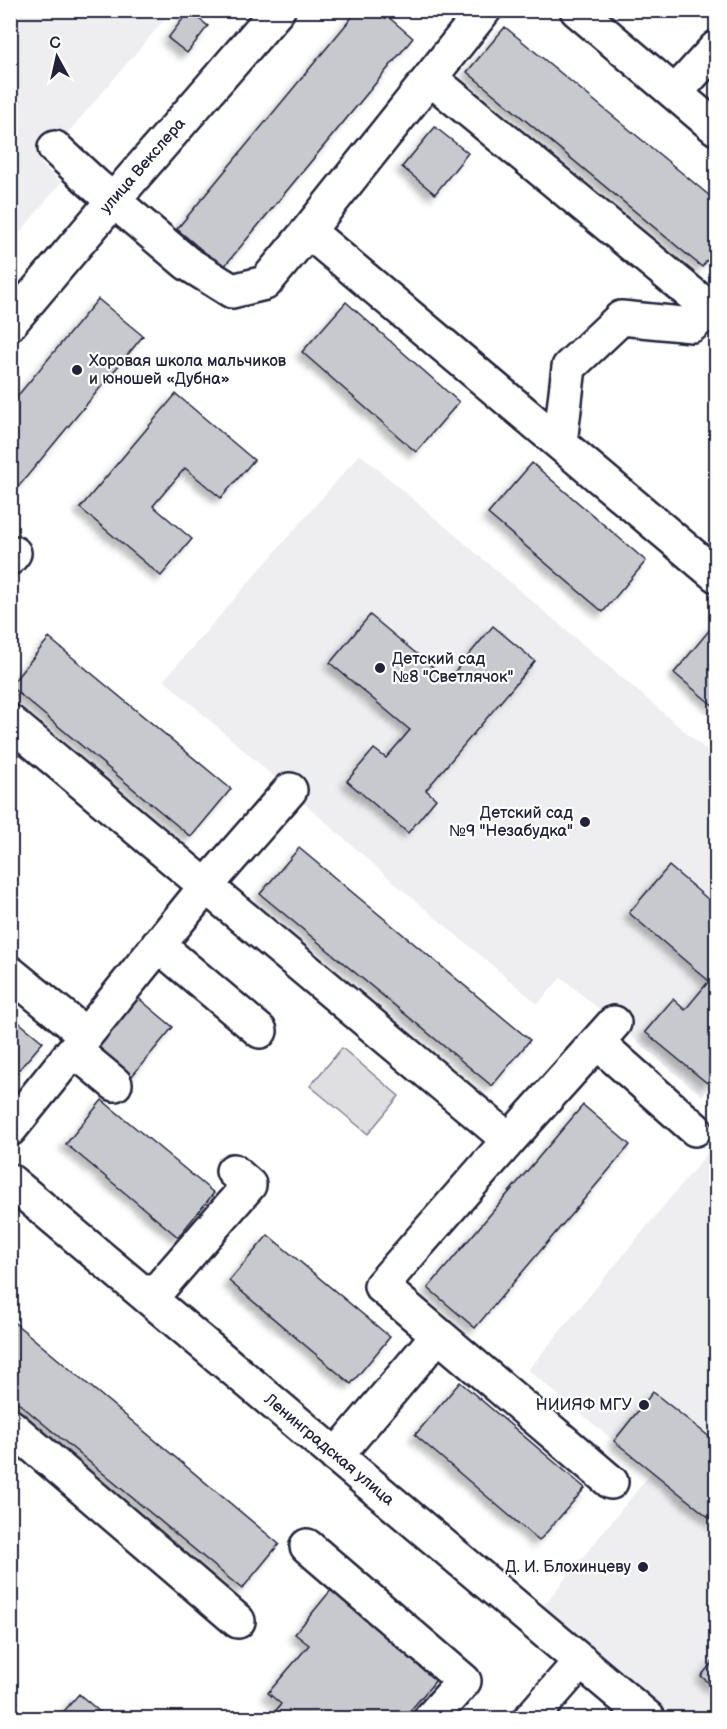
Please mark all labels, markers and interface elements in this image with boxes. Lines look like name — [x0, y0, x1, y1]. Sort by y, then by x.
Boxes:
north arrow — [27, 27, 87, 87]
text: С — [48, 33, 62, 54]
street label: улица Векслера — [96, 114, 190, 218]
place label: Хоровая школа мальчиков и юношей «Дубна» — [89, 352, 287, 389]
marker: Хоровая школа мальчиков и юношей «Дубна» — [70, 363, 84, 377]
place label: Детский сад №8 "Светлячок" — [392, 650, 513, 687]
marker: Детский сад №8 "Светлячок" — [373, 661, 387, 675]
place label: Детский сад №9 "Незабудка" — [449, 804, 573, 841]
marker: Детский сад №9 "Незабудка" — [578, 815, 592, 829]
street label: Ленинградская улица — [259, 1389, 398, 1510]
place label: НИИЯФ МГУ — [536, 1396, 632, 1415]
marker: НИИЯФ МГУ — [637, 1398, 651, 1412]
place label: Д. И. Блохинцеву — [505, 1558, 632, 1577]
marker: Д. И. Блохинцеву — [636, 1560, 650, 1574]

